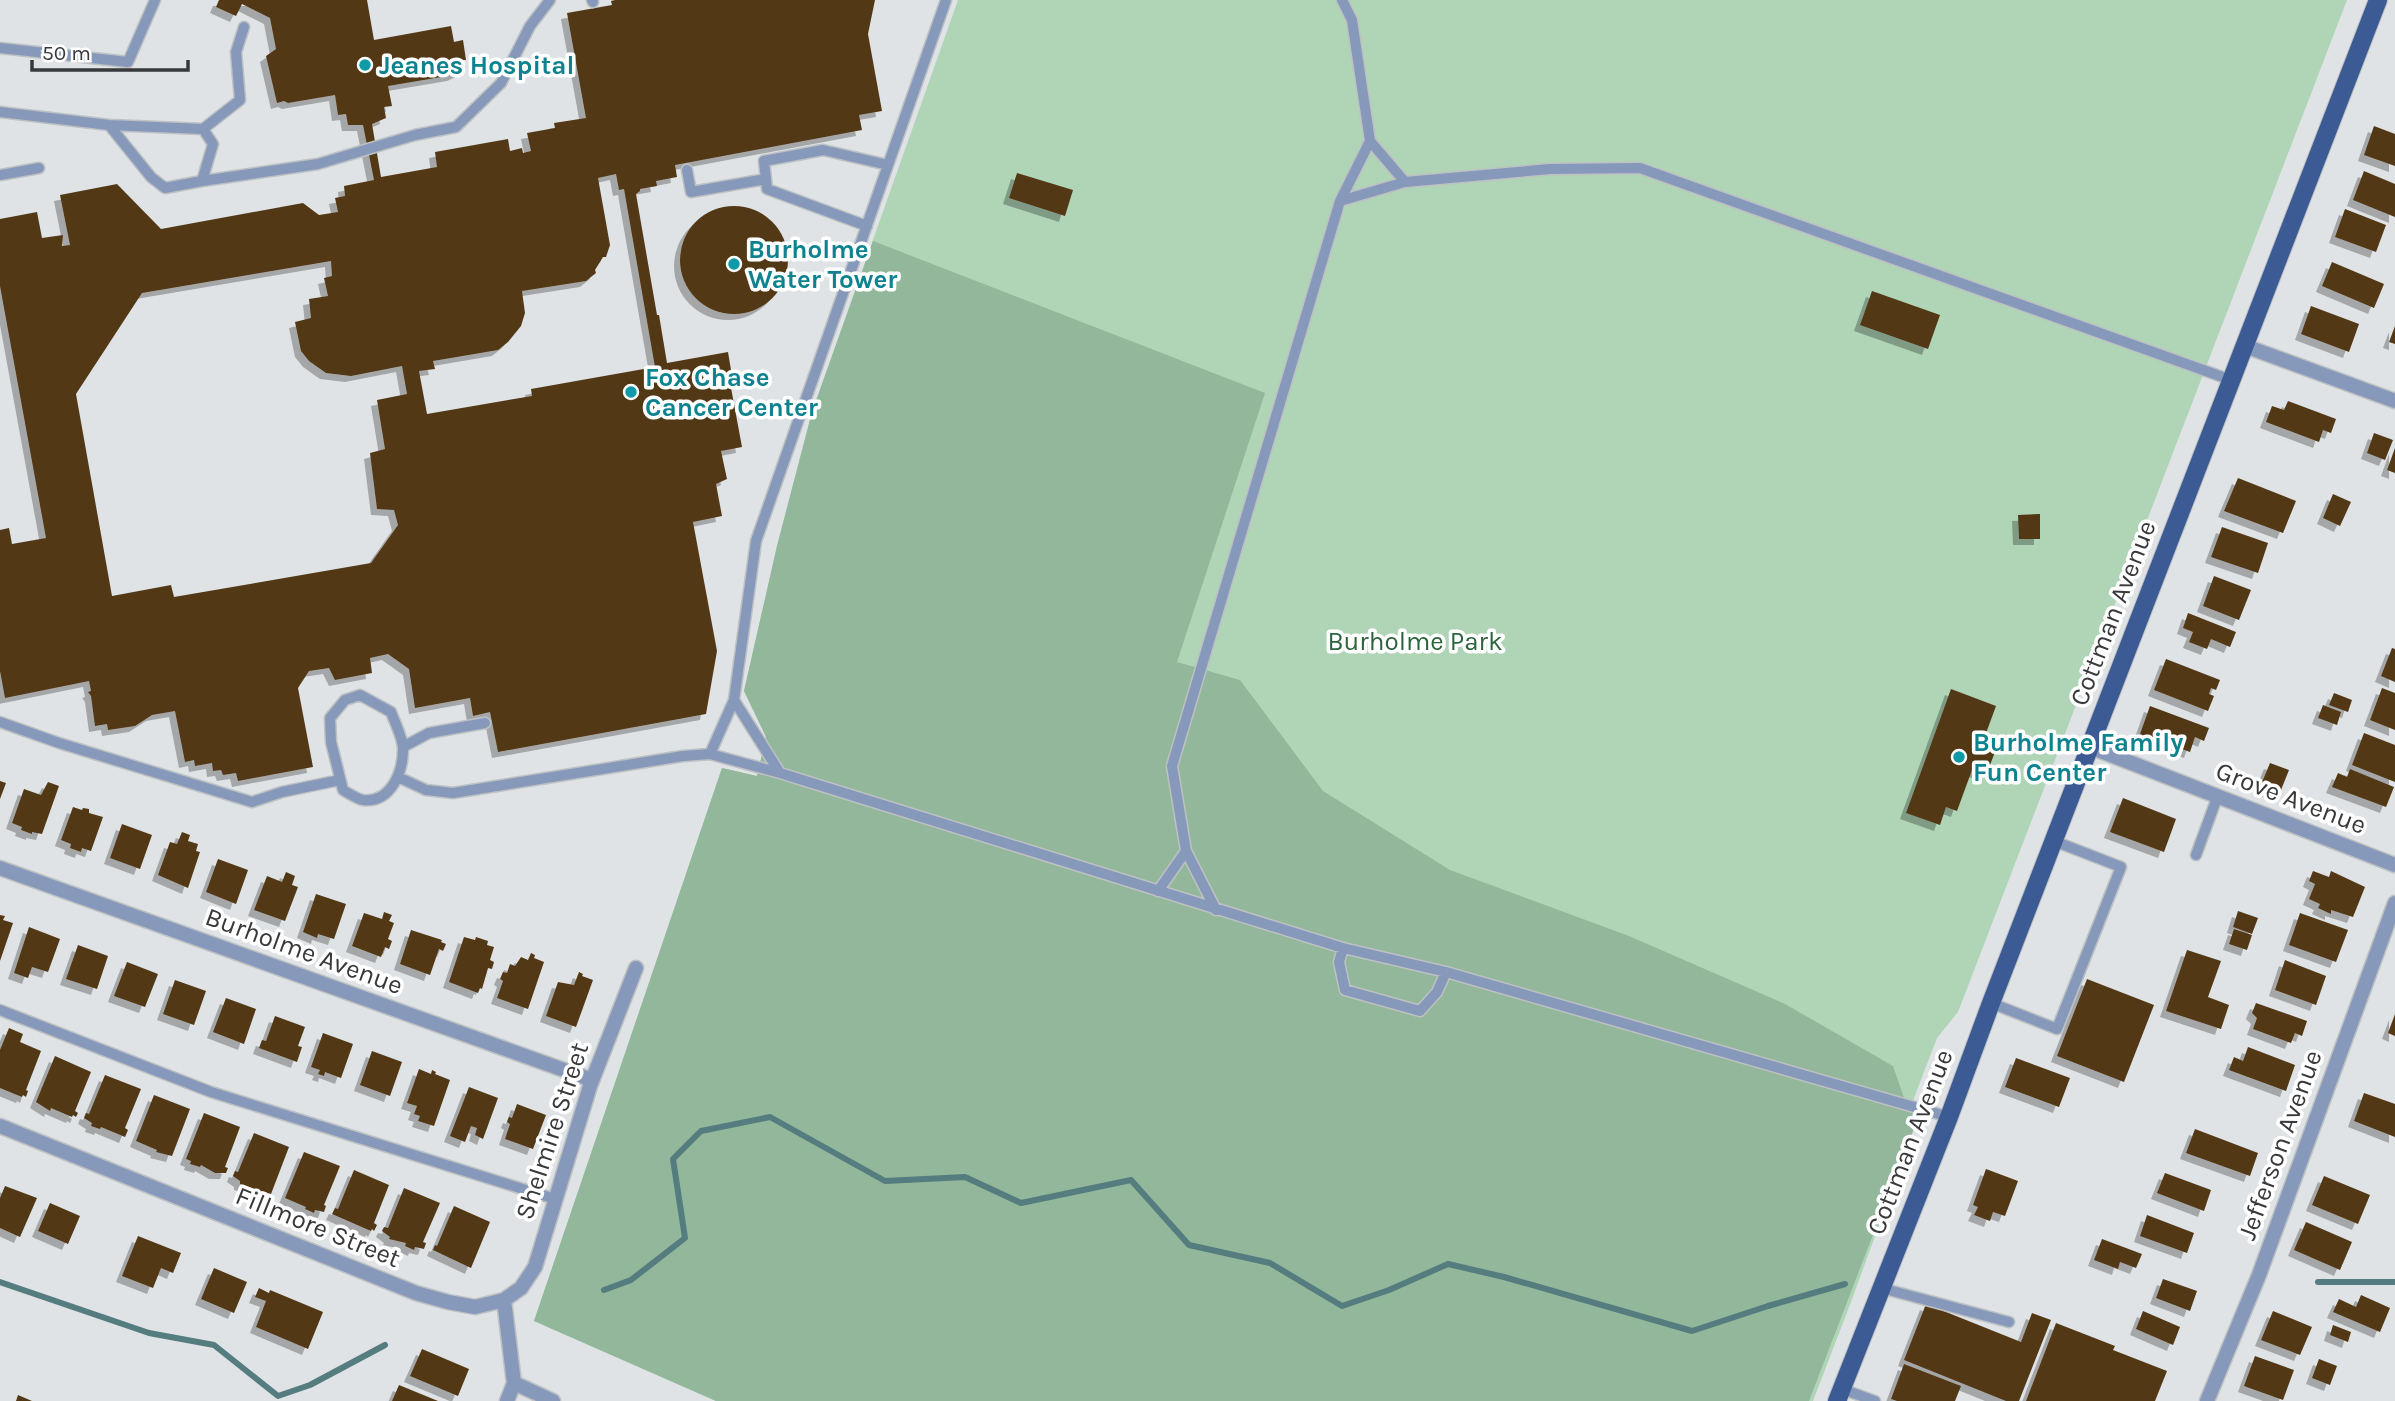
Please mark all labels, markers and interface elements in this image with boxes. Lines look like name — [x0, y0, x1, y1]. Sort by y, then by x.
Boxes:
scale bar — [32, 28, 187, 72]
text: 50 m — [42, 41, 91, 65]
place label: Jeanes Hospital — [379, 50, 574, 81]
marker: Jeanes Hospital — [357, 57, 373, 73]
place label: Burholme Water Tower — [748, 234, 898, 295]
marker: Burholme Water Tower — [726, 256, 742, 272]
place label: Fox Chase Cancer Center — [645, 362, 819, 423]
marker: Fox Chase Cancer Center — [623, 384, 639, 400]
street label: Cottman Avenue — [2063, 516, 2163, 710]
park label: Burholme Park — [1327, 626, 1503, 657]
place label: Burholme Family Fun Center — [1973, 727, 2183, 788]
marker: Burholme Family Fun Center — [1951, 749, 1967, 765]
street label: Grove Avenue — [2211, 755, 2371, 841]
street label: Burholme Avenue — [201, 901, 407, 1001]
street label: Shelmire Street — [509, 1038, 595, 1223]
street label: Cottman Avenue — [1860, 1045, 1960, 1239]
street label: Jefferson Avenue — [2231, 1046, 2329, 1244]
street label: Fillmore Street — [231, 1180, 405, 1274]

